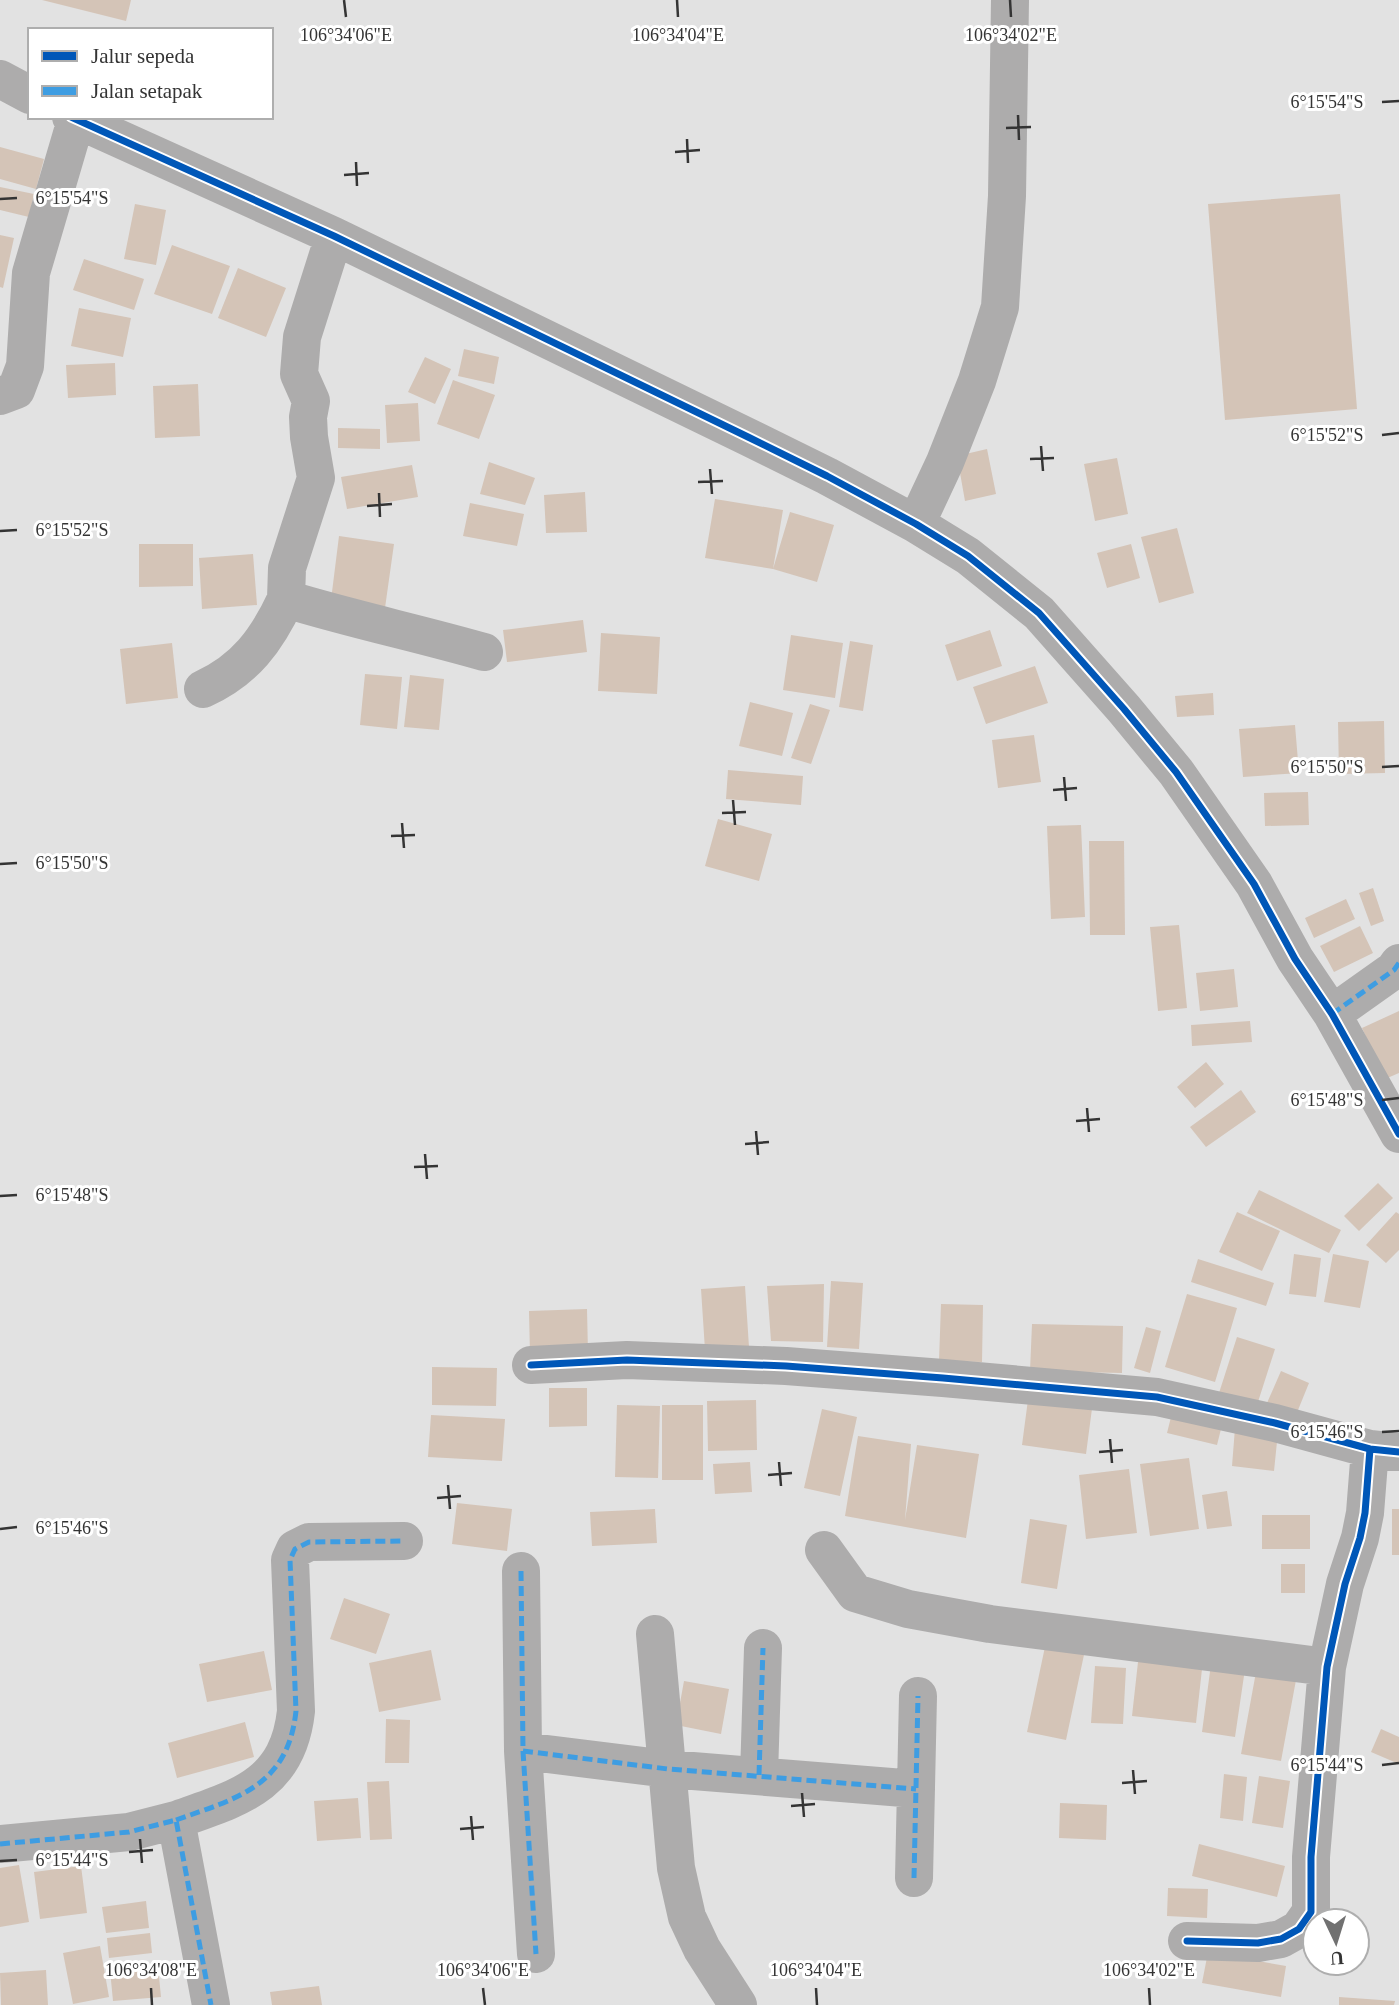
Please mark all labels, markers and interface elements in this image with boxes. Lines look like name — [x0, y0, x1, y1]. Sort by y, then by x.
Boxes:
text: 106°34'06"E — [300, 25, 392, 45]
text: 106°34'04"E — [632, 25, 724, 45]
text: 106°34'02"E — [965, 25, 1057, 45]
legend — [28, 28, 273, 119]
text: Jalur sepeda — [91, 44, 195, 68]
text: Jalan setapak — [91, 79, 203, 103]
text: 6°15'54"S — [1291, 92, 1363, 112]
text: 6°15'54"S — [36, 188, 108, 208]
text: 6°15'52"S — [1291, 425, 1363, 445]
text: 6°15'52"S — [36, 520, 108, 540]
text: 6°15'50"S — [1291, 757, 1363, 777]
text: 6°15'50"S — [36, 853, 108, 873]
text: 6°15'48"S — [1291, 1090, 1363, 1110]
text: 6°15'48"S — [36, 1185, 108, 1205]
text: 6°15'46"S — [1291, 1422, 1363, 1442]
text: 6°15'46"S — [36, 1518, 108, 1538]
text: 6°15'44"S — [1291, 1755, 1363, 1775]
text: 6°15'44"S — [36, 1850, 108, 1870]
north arrow — [1301, 1907, 1371, 1977]
text: U — [1329, 1948, 1345, 1969]
text: 106°34'08"E — [105, 1960, 197, 1980]
text: 106°34'06"E — [437, 1960, 529, 1980]
text: 106°34'04"E — [770, 1960, 862, 1980]
text: 106°34'02"E — [1103, 1960, 1195, 1980]

